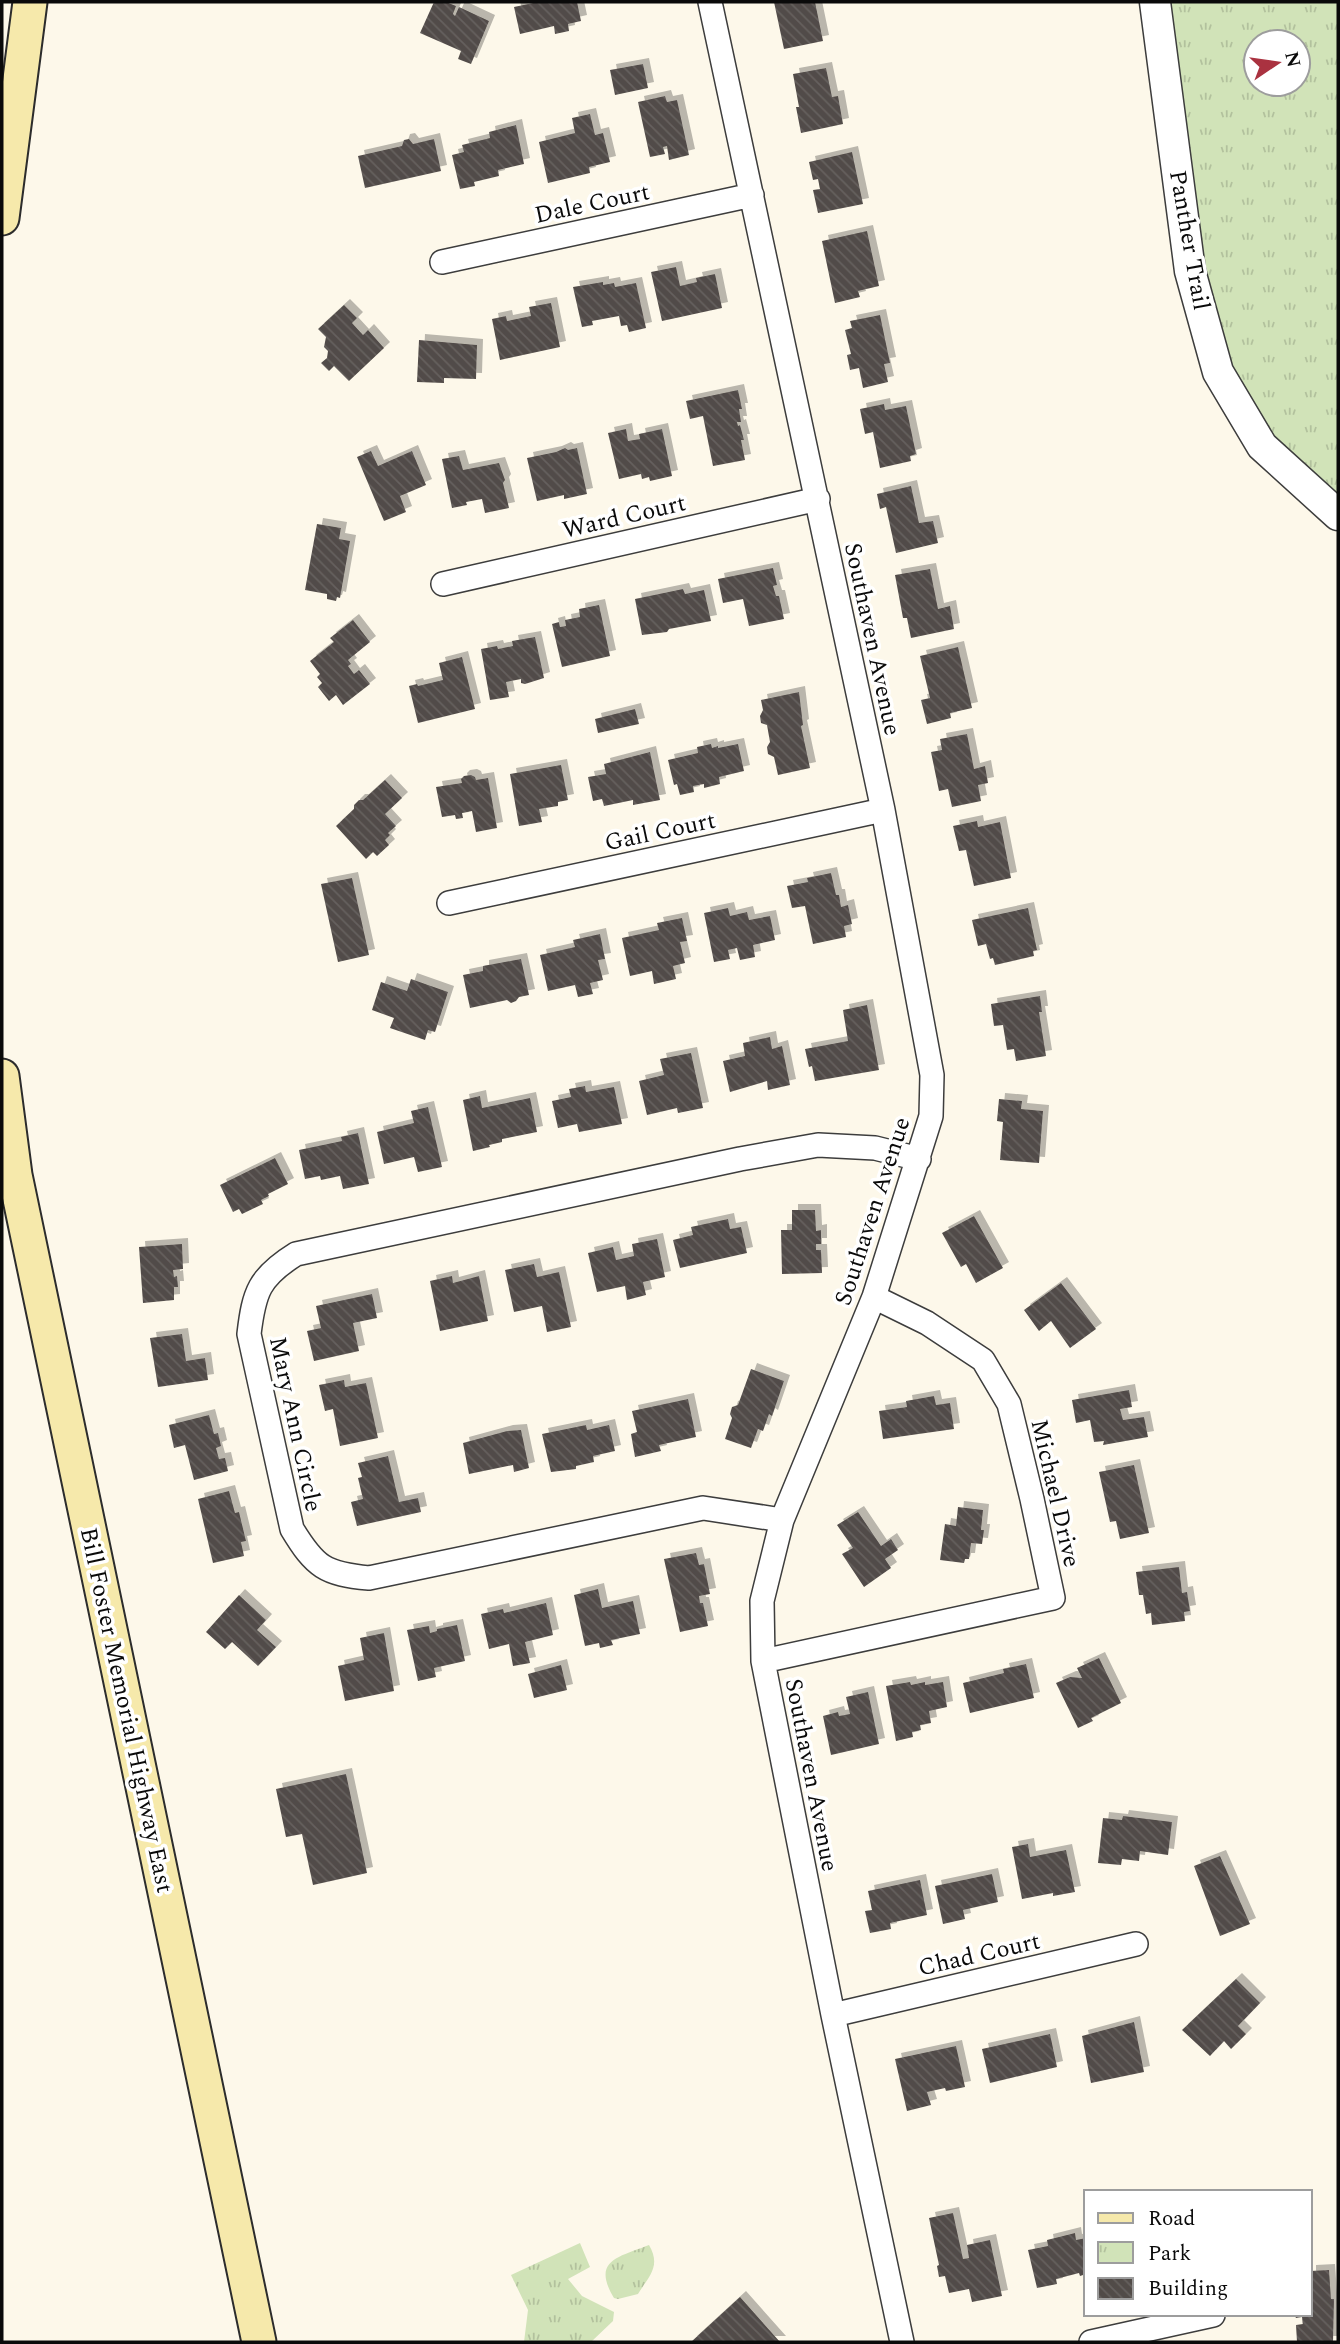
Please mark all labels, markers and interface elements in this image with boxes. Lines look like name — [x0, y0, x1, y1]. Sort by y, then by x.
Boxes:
north arrow — [1242, 28, 1312, 98]
text: N — [1276, 49, 1308, 70]
street label: Panther Trail — [1159, 167, 1219, 313]
street label: Dale Court — [531, 174, 653, 234]
street label: Ward Court — [559, 485, 689, 549]
street label: Southaven Avenue — [834, 540, 910, 739]
street label: Gail Court — [601, 803, 719, 861]
street label: Southaven Avenue — [826, 1113, 920, 1310]
street label: Mary Ann Circle — [259, 1333, 331, 1515]
street label: Michael Drive — [1020, 1416, 1090, 1571]
street label: Bill Foster Memorial Highway East — [70, 1524, 182, 1896]
street label: Southaven Avenue — [775, 1676, 847, 1875]
street label: Chad Court — [915, 1923, 1044, 1986]
legend — [1084, 2190, 1312, 2316]
text: Road — [1148, 2203, 1195, 2235]
text: Park — [1148, 2238, 1192, 2270]
text: Building — [1148, 2273, 1228, 2305]

